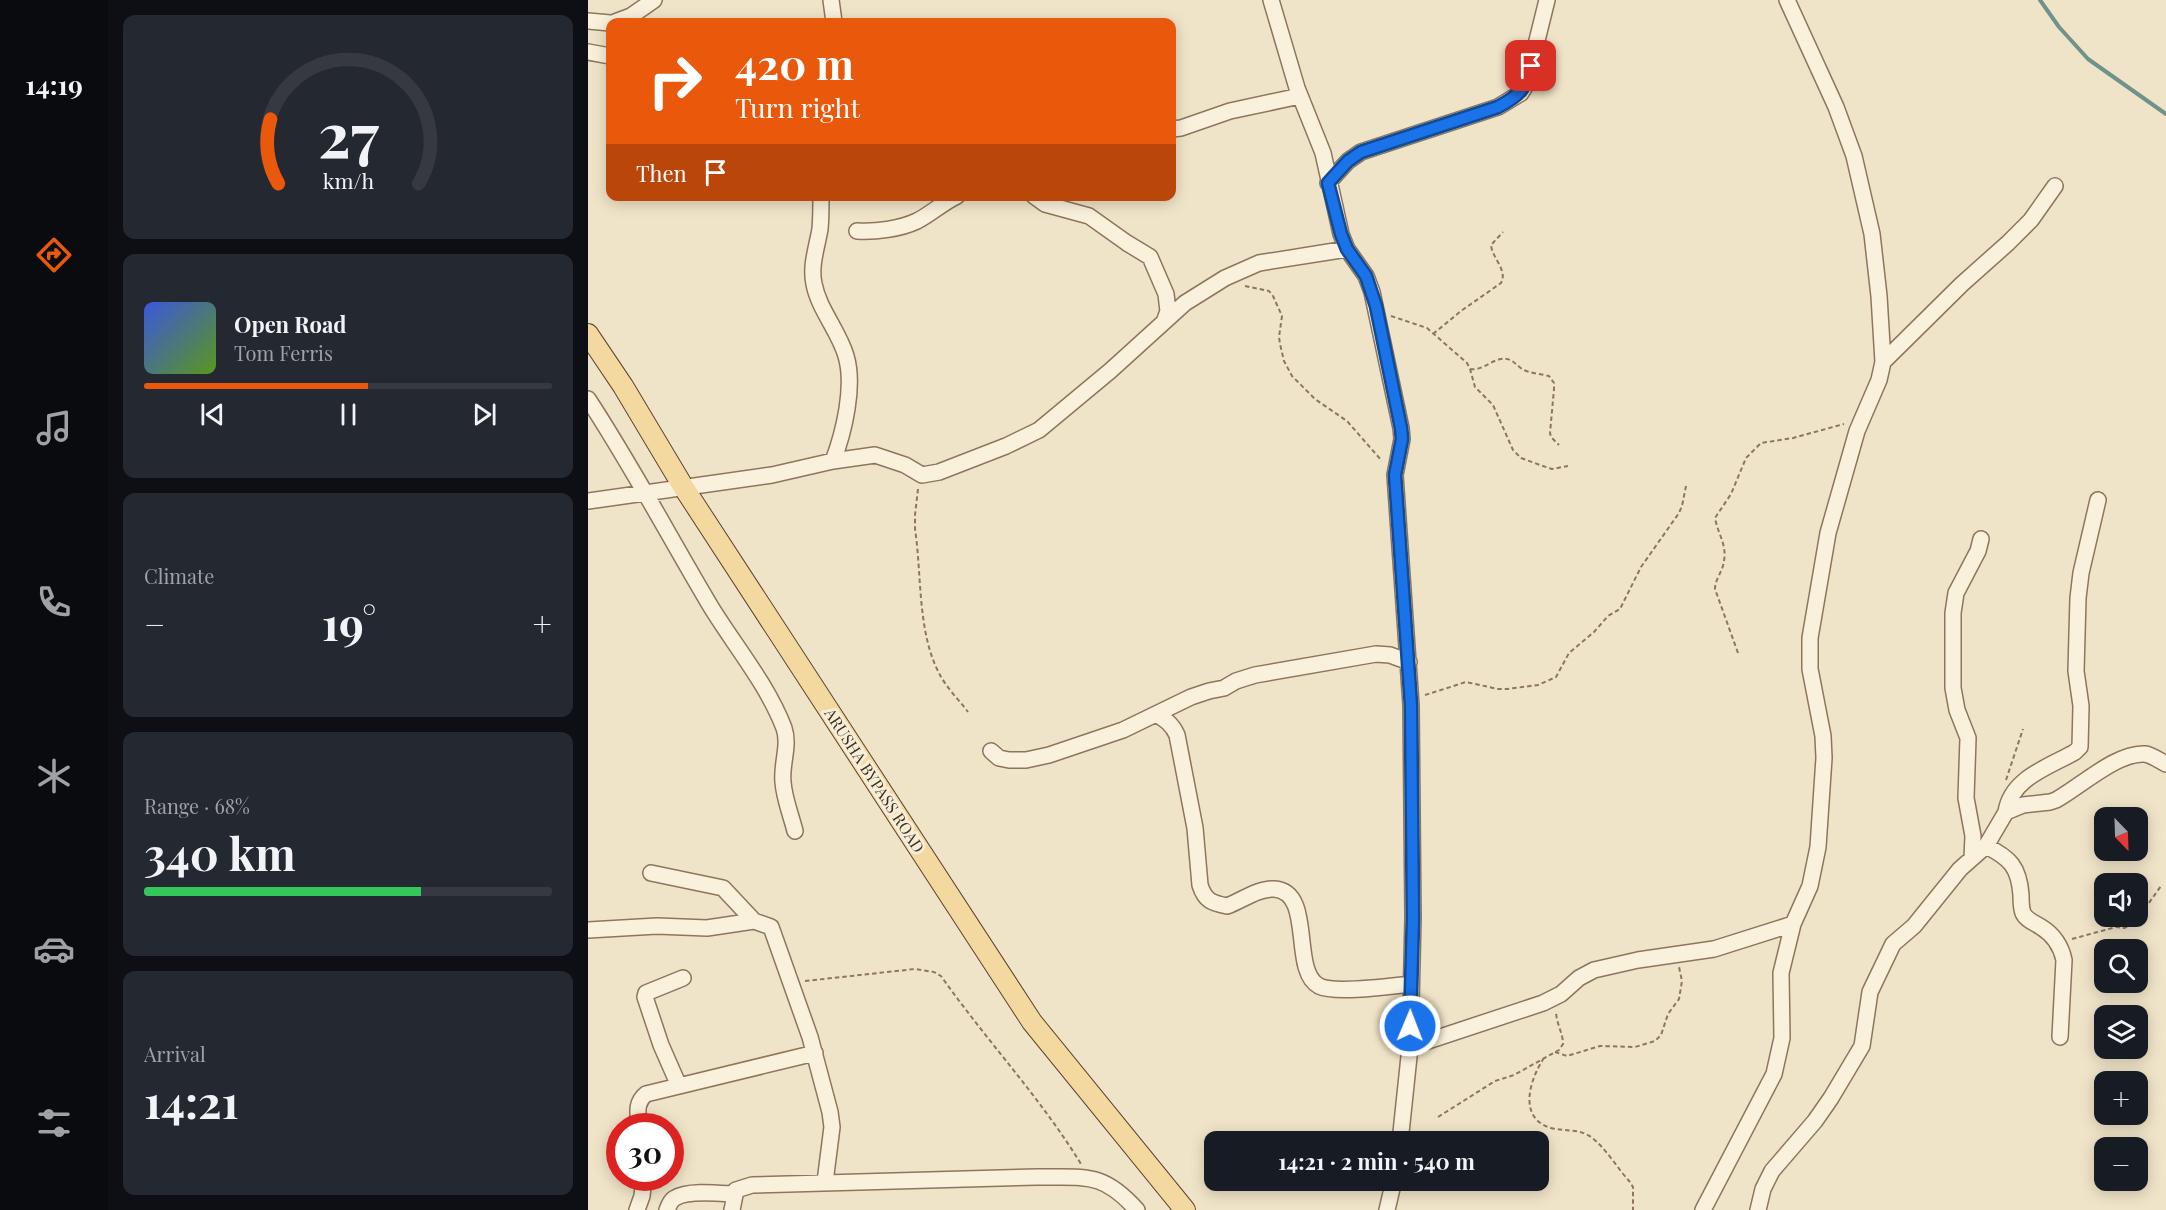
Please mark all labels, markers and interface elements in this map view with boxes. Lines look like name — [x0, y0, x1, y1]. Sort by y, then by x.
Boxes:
text: 420 m — [735, 35, 854, 91]
pin — [1505, 40, 1556, 91]
icon: right — [636, 42, 714, 120]
icon: arrive — [1514, 49, 1547, 82]
text: 14:19 — [25, 66, 83, 102]
text: Turn right — [735, 89, 860, 125]
text: 27 — [317, 90, 379, 174]
icon: arrive — [699, 156, 732, 189]
text: Then — [636, 158, 687, 188]
text: km/h — [322, 166, 374, 194]
icon: directions — [33, 234, 75, 276]
text: Open Road — [234, 309, 346, 339]
text: Tom Ferris — [234, 339, 333, 366]
icon: previous — [196, 398, 229, 431]
icon: pause — [332, 398, 365, 431]
icon: next — [468, 398, 501, 431]
icon: music — [33, 407, 75, 449]
text: Climate — [144, 562, 214, 589]
icon: phone — [33, 581, 75, 623]
text: 19° — [322, 592, 376, 652]
text: − — [144, 601, 165, 645]
text: + — [533, 601, 552, 645]
street label: ARUSHA BYPASS ROAD — [820, 703, 930, 856]
icon: climate — [33, 755, 75, 797]
text: Range · 68% — [144, 792, 250, 819]
north arrow — [2094, 807, 2148, 861]
map controls — [2094, 807, 2148, 1191]
text: 340 km — [144, 822, 296, 882]
button: sound — [2094, 873, 2148, 927]
icon: car — [33, 928, 75, 970]
button: search — [2094, 939, 2148, 993]
position arrow — [1378, 994, 1442, 1058]
button: layers — [2094, 1005, 2148, 1059]
text: Arrival — [144, 1040, 206, 1067]
text: 14:21 — [144, 1070, 239, 1130]
button: + — [2094, 1071, 2148, 1125]
icon: filters — [33, 1102, 75, 1144]
speed limit sign: 30 — [606, 1113, 684, 1191]
button: − — [2094, 1137, 2148, 1191]
text: 14:21 · 2 min · 540 m — [1278, 1146, 1475, 1176]

